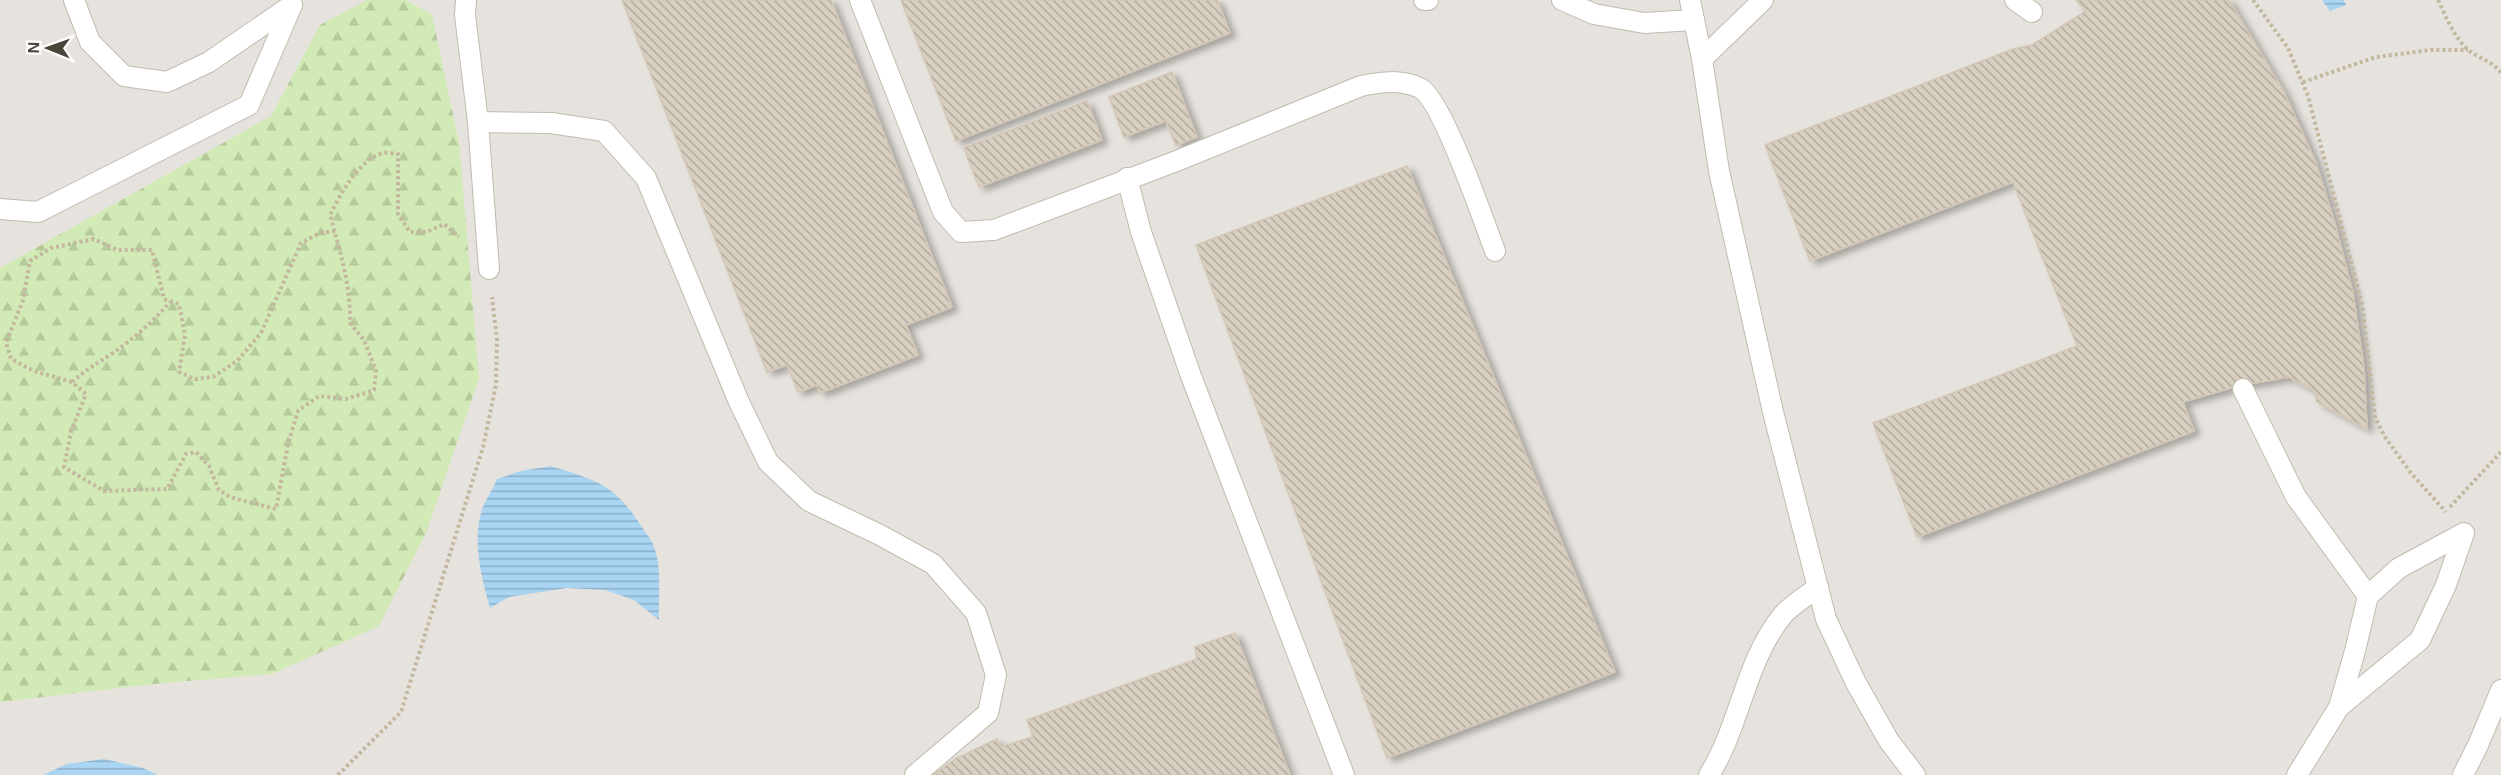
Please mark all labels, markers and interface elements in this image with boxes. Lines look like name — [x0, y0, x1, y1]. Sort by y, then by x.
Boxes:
north arrow — [18, 18, 78, 78]
text: N — [25, 42, 42, 54]

